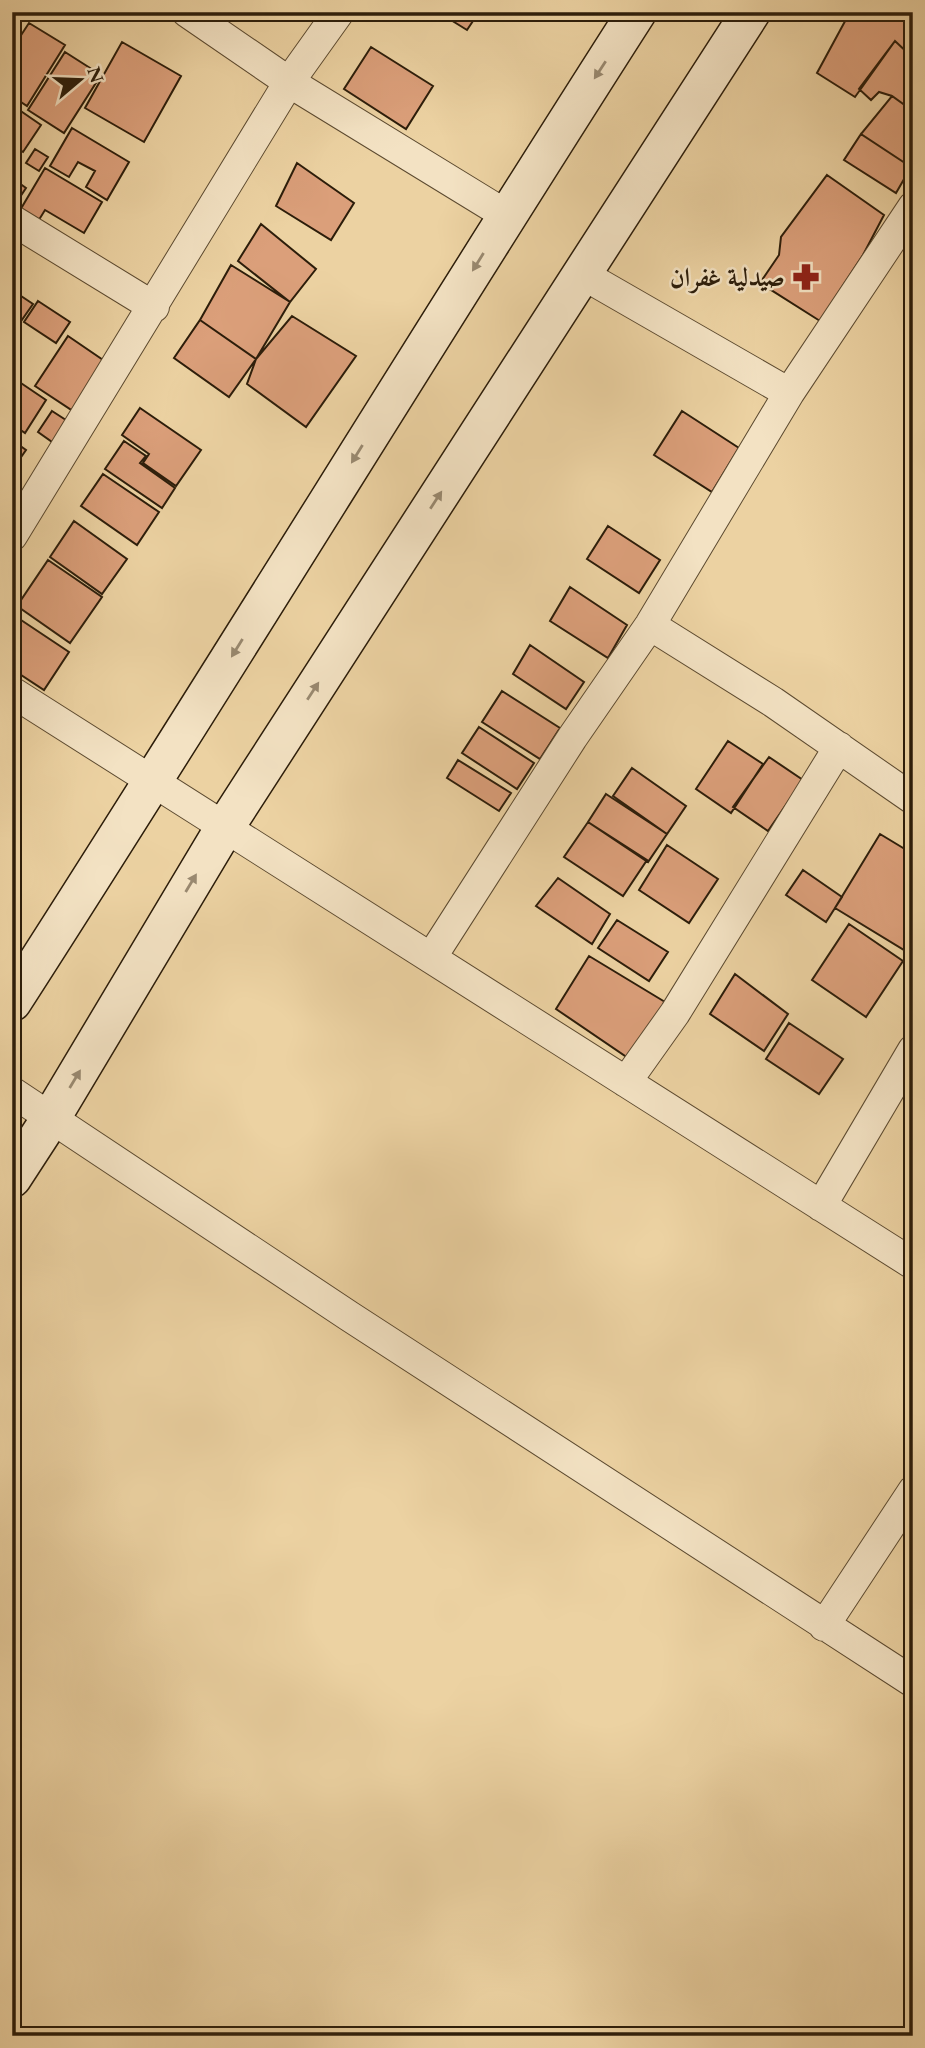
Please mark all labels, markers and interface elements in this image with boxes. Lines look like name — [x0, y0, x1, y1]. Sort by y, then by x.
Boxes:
north arrow — [46, 46, 116, 116]
one-way arrow — [593, 60, 606, 79]
text: N — [81, 63, 110, 87]
one-way arrow — [471, 252, 484, 271]
place label: صيدلية غفران — [670, 260, 785, 294]
pharmacy icon: صيدلية غفران — [791, 262, 821, 292]
one-way arrow — [350, 445, 363, 464]
one-way arrow — [429, 490, 442, 509]
one-way arrow — [230, 638, 243, 657]
one-way arrow — [306, 681, 319, 700]
one-way arrow — [185, 874, 198, 893]
one-way arrow — [69, 1069, 81, 1088]

